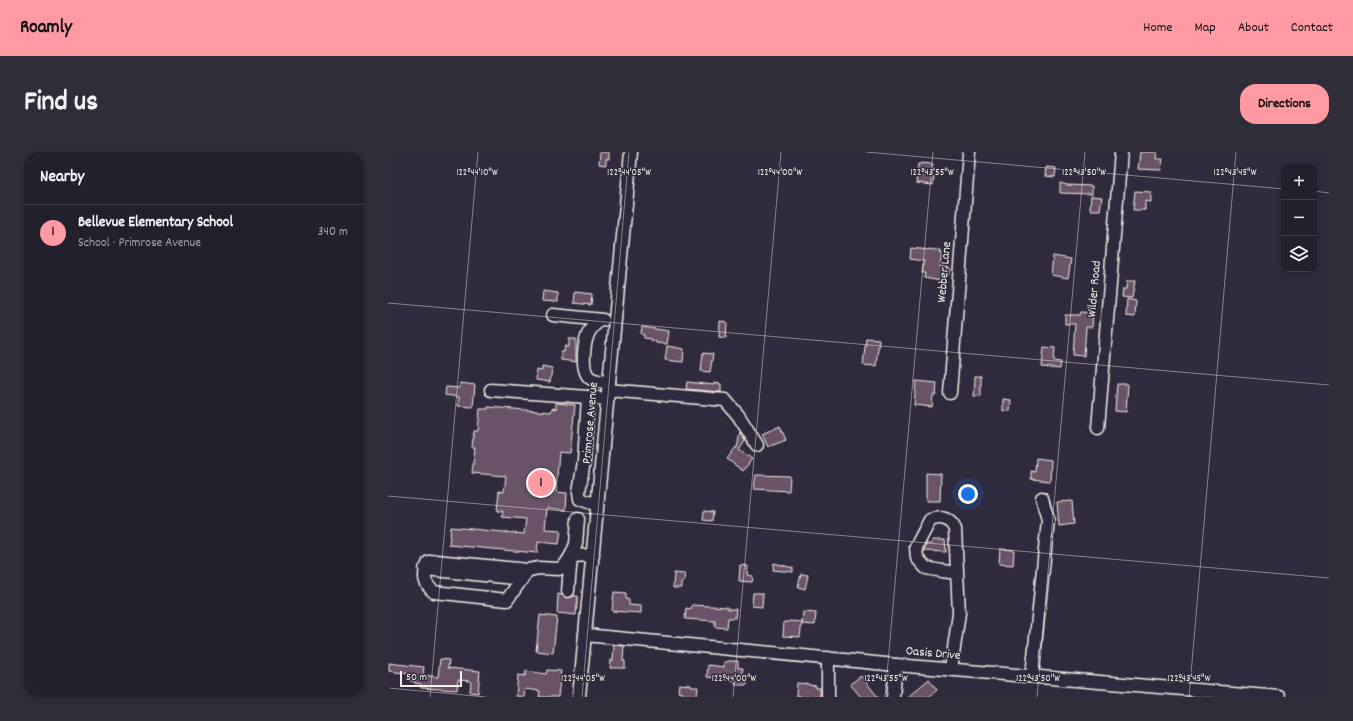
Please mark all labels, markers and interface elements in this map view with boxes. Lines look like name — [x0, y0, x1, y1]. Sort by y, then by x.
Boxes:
text: Roamly — [20, 15, 72, 42]
text: Home — [1143, 18, 1172, 38]
text: Map — [1194, 18, 1216, 38]
text: About — [1238, 18, 1269, 38]
text: Contact — [1291, 18, 1333, 38]
text: Find us — [24, 84, 98, 124]
button: Directions — [1240, 84, 1329, 124]
map controls — [1281, 164, 1317, 272]
button: + — [1281, 164, 1317, 200]
text: Nearby — [40, 166, 84, 190]
text: 122°44'10"W — [456, 166, 498, 180]
text: 122°44'05"W — [607, 166, 651, 180]
text: 122°44'00"W — [758, 166, 803, 180]
text: 122°43'55"W — [910, 166, 954, 180]
text: 122°43'50"W — [1062, 166, 1106, 180]
text: 122°43'45"W — [1214, 166, 1257, 180]
button: − — [1281, 200, 1317, 236]
text: Bellevue Elementary School — [78, 212, 233, 234]
text: 1 — [52, 223, 54, 242]
text: 340 m — [318, 223, 348, 242]
text: School · Primrose Avenue — [78, 234, 201, 253]
button: layers — [1281, 236, 1317, 272]
street label: Webber Lane — [933, 240, 957, 303]
street label: Wilder Road — [1083, 260, 1107, 318]
street label: Primrose Avenue — [578, 381, 604, 465]
pin: 1 — [528, 468, 554, 498]
your location — [958, 484, 978, 504]
street label: Oasis Drive — [905, 642, 961, 666]
scale bar — [400, 669, 462, 688]
text: 50 m — [406, 670, 427, 686]
text: 122°44'05"W — [561, 672, 605, 686]
text: 122°44'00"W — [712, 672, 757, 686]
text: 122°43'55"W — [864, 672, 908, 686]
text: 122°43'50"W — [1016, 672, 1060, 686]
text: 122°43'45"W — [1168, 672, 1211, 686]

